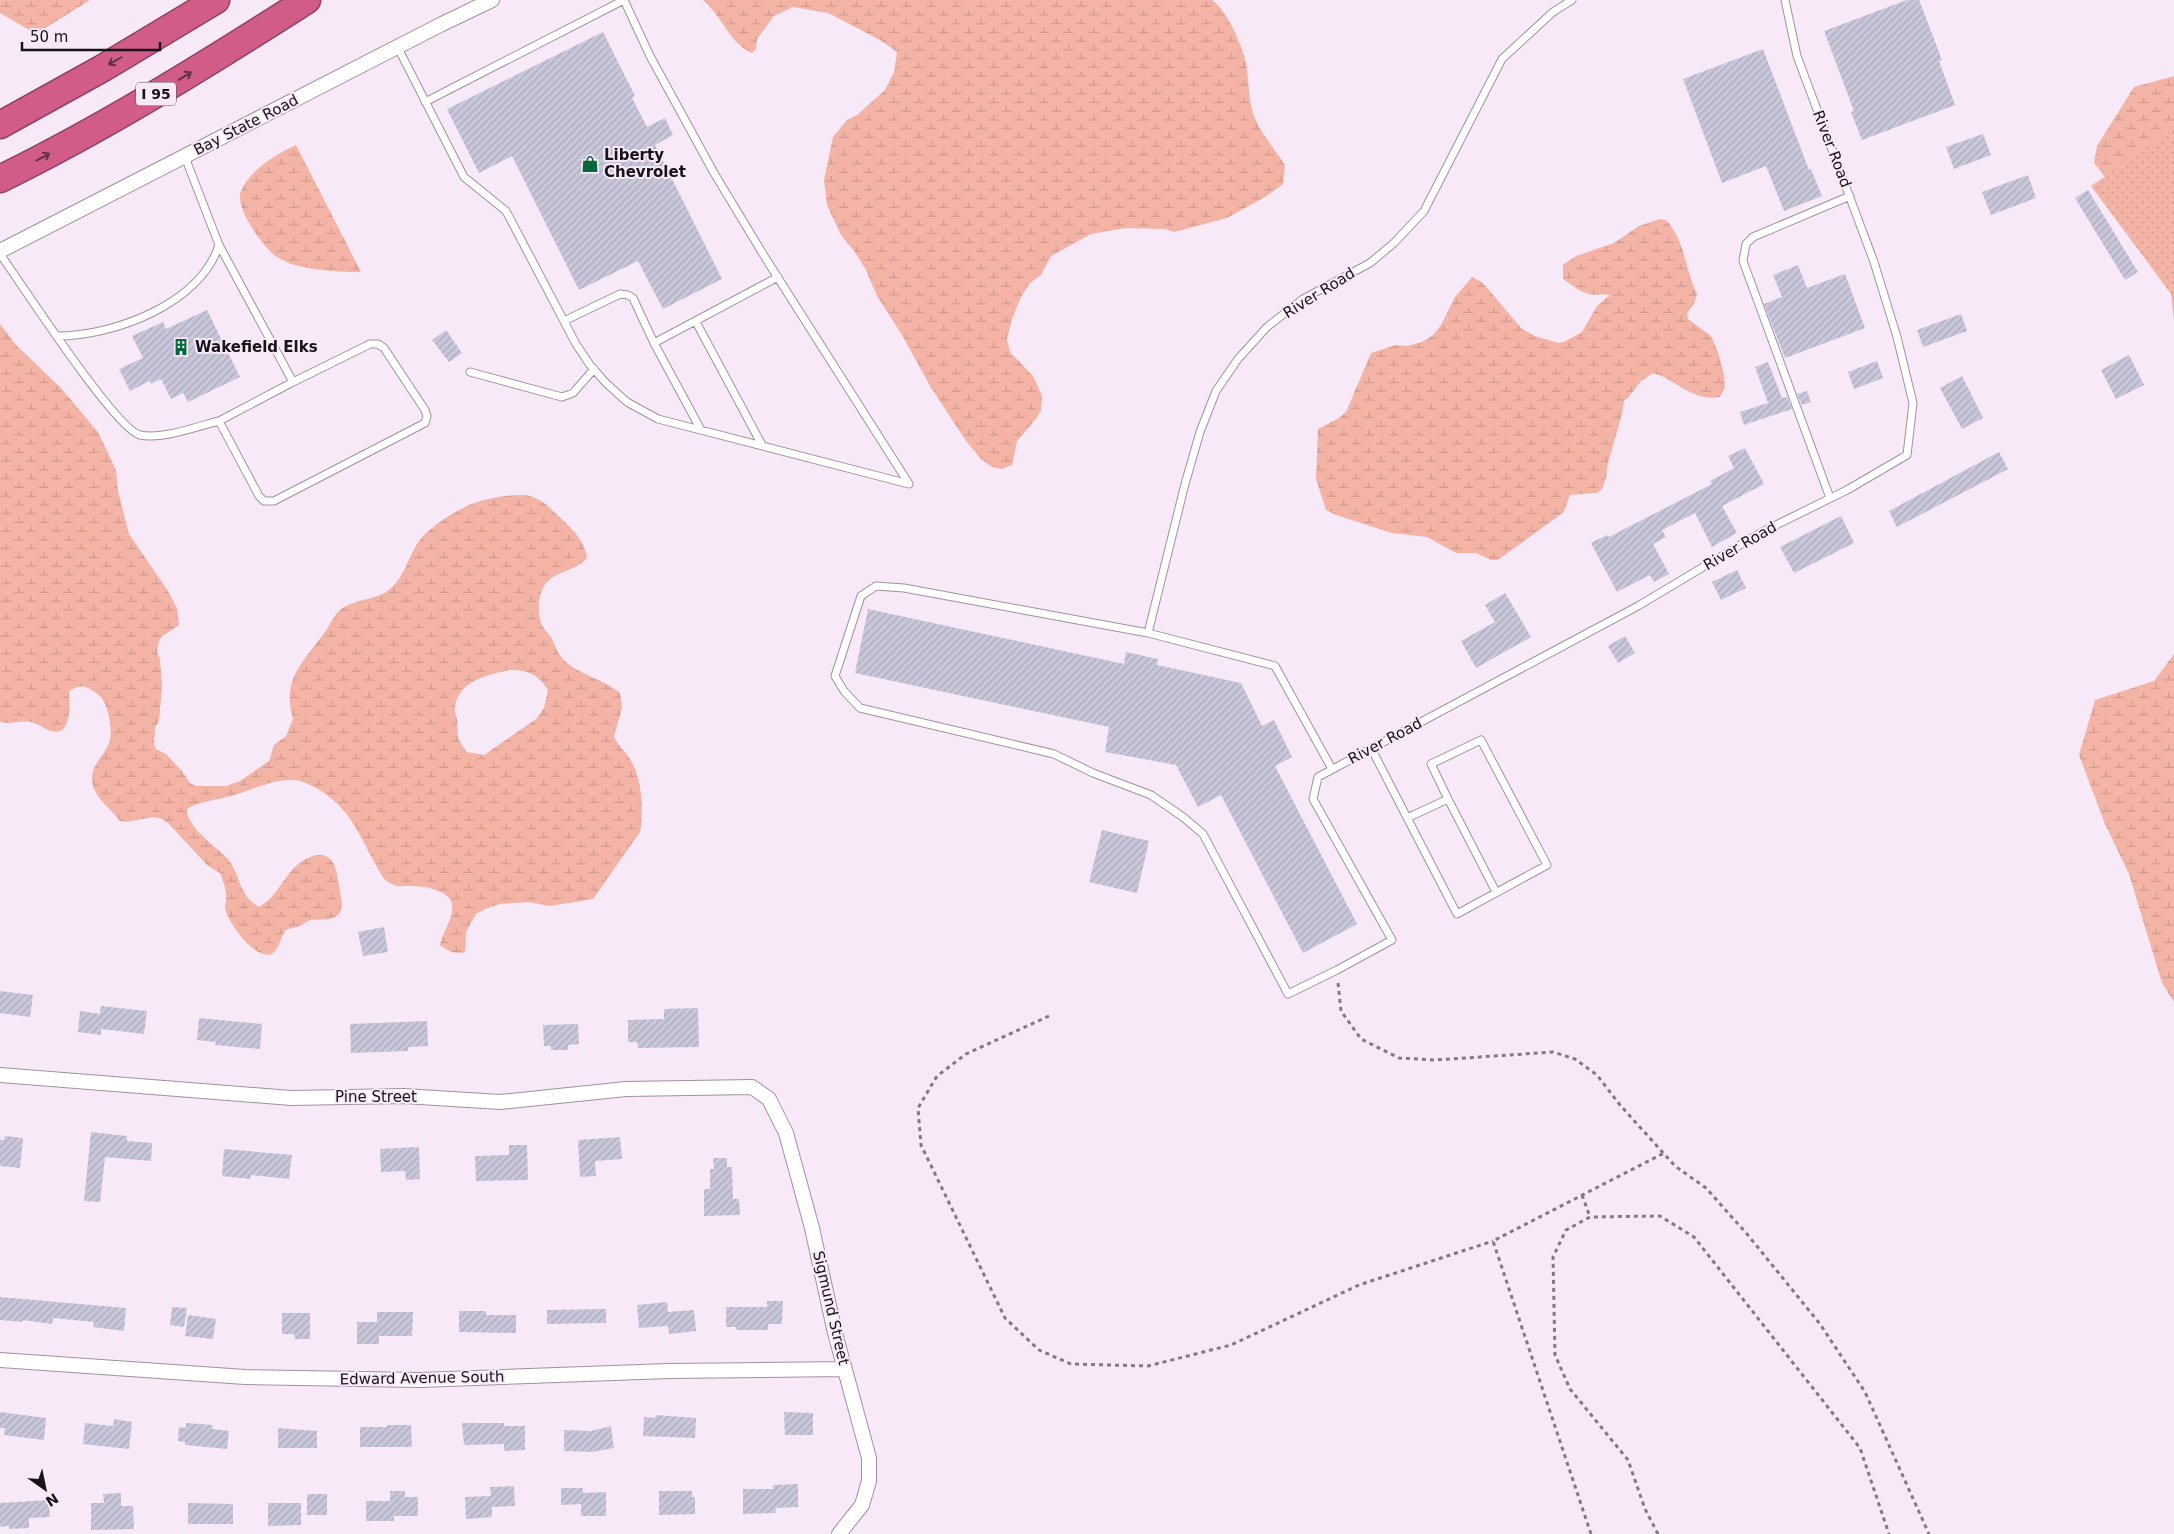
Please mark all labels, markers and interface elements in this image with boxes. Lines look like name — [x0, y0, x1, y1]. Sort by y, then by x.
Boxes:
scale bar — [22, 20, 160, 52]
text: 50 m — [30, 28, 68, 46]
one-way arrow — [108, 57, 122, 67]
one-way arrow — [177, 71, 191, 81]
road number: I 95 — [136, 82, 176, 106]
street label: Bay State Road — [191, 91, 301, 159]
street label: River Road — [1809, 108, 1855, 190]
place label: Liberty Chevrolet — [604, 146, 686, 181]
one-way arrow — [36, 151, 50, 161]
shop icon: Liberty Chevrolet — [580, 154, 600, 174]
street label: River Road — [1280, 264, 1358, 322]
building icon: Wakefield Elks — [171, 337, 191, 357]
place label: Wakefield Elks — [195, 338, 318, 356]
street label: River Road — [1700, 518, 1780, 574]
street label: River Road — [1345, 714, 1425, 768]
street label: Pine Street — [335, 1088, 417, 1106]
street label: Sigmund Street — [809, 1249, 853, 1367]
street label: Edward Avenue South — [339, 1368, 505, 1388]
north arrow — [20, 1464, 70, 1514]
text: N — [43, 1490, 61, 1510]

